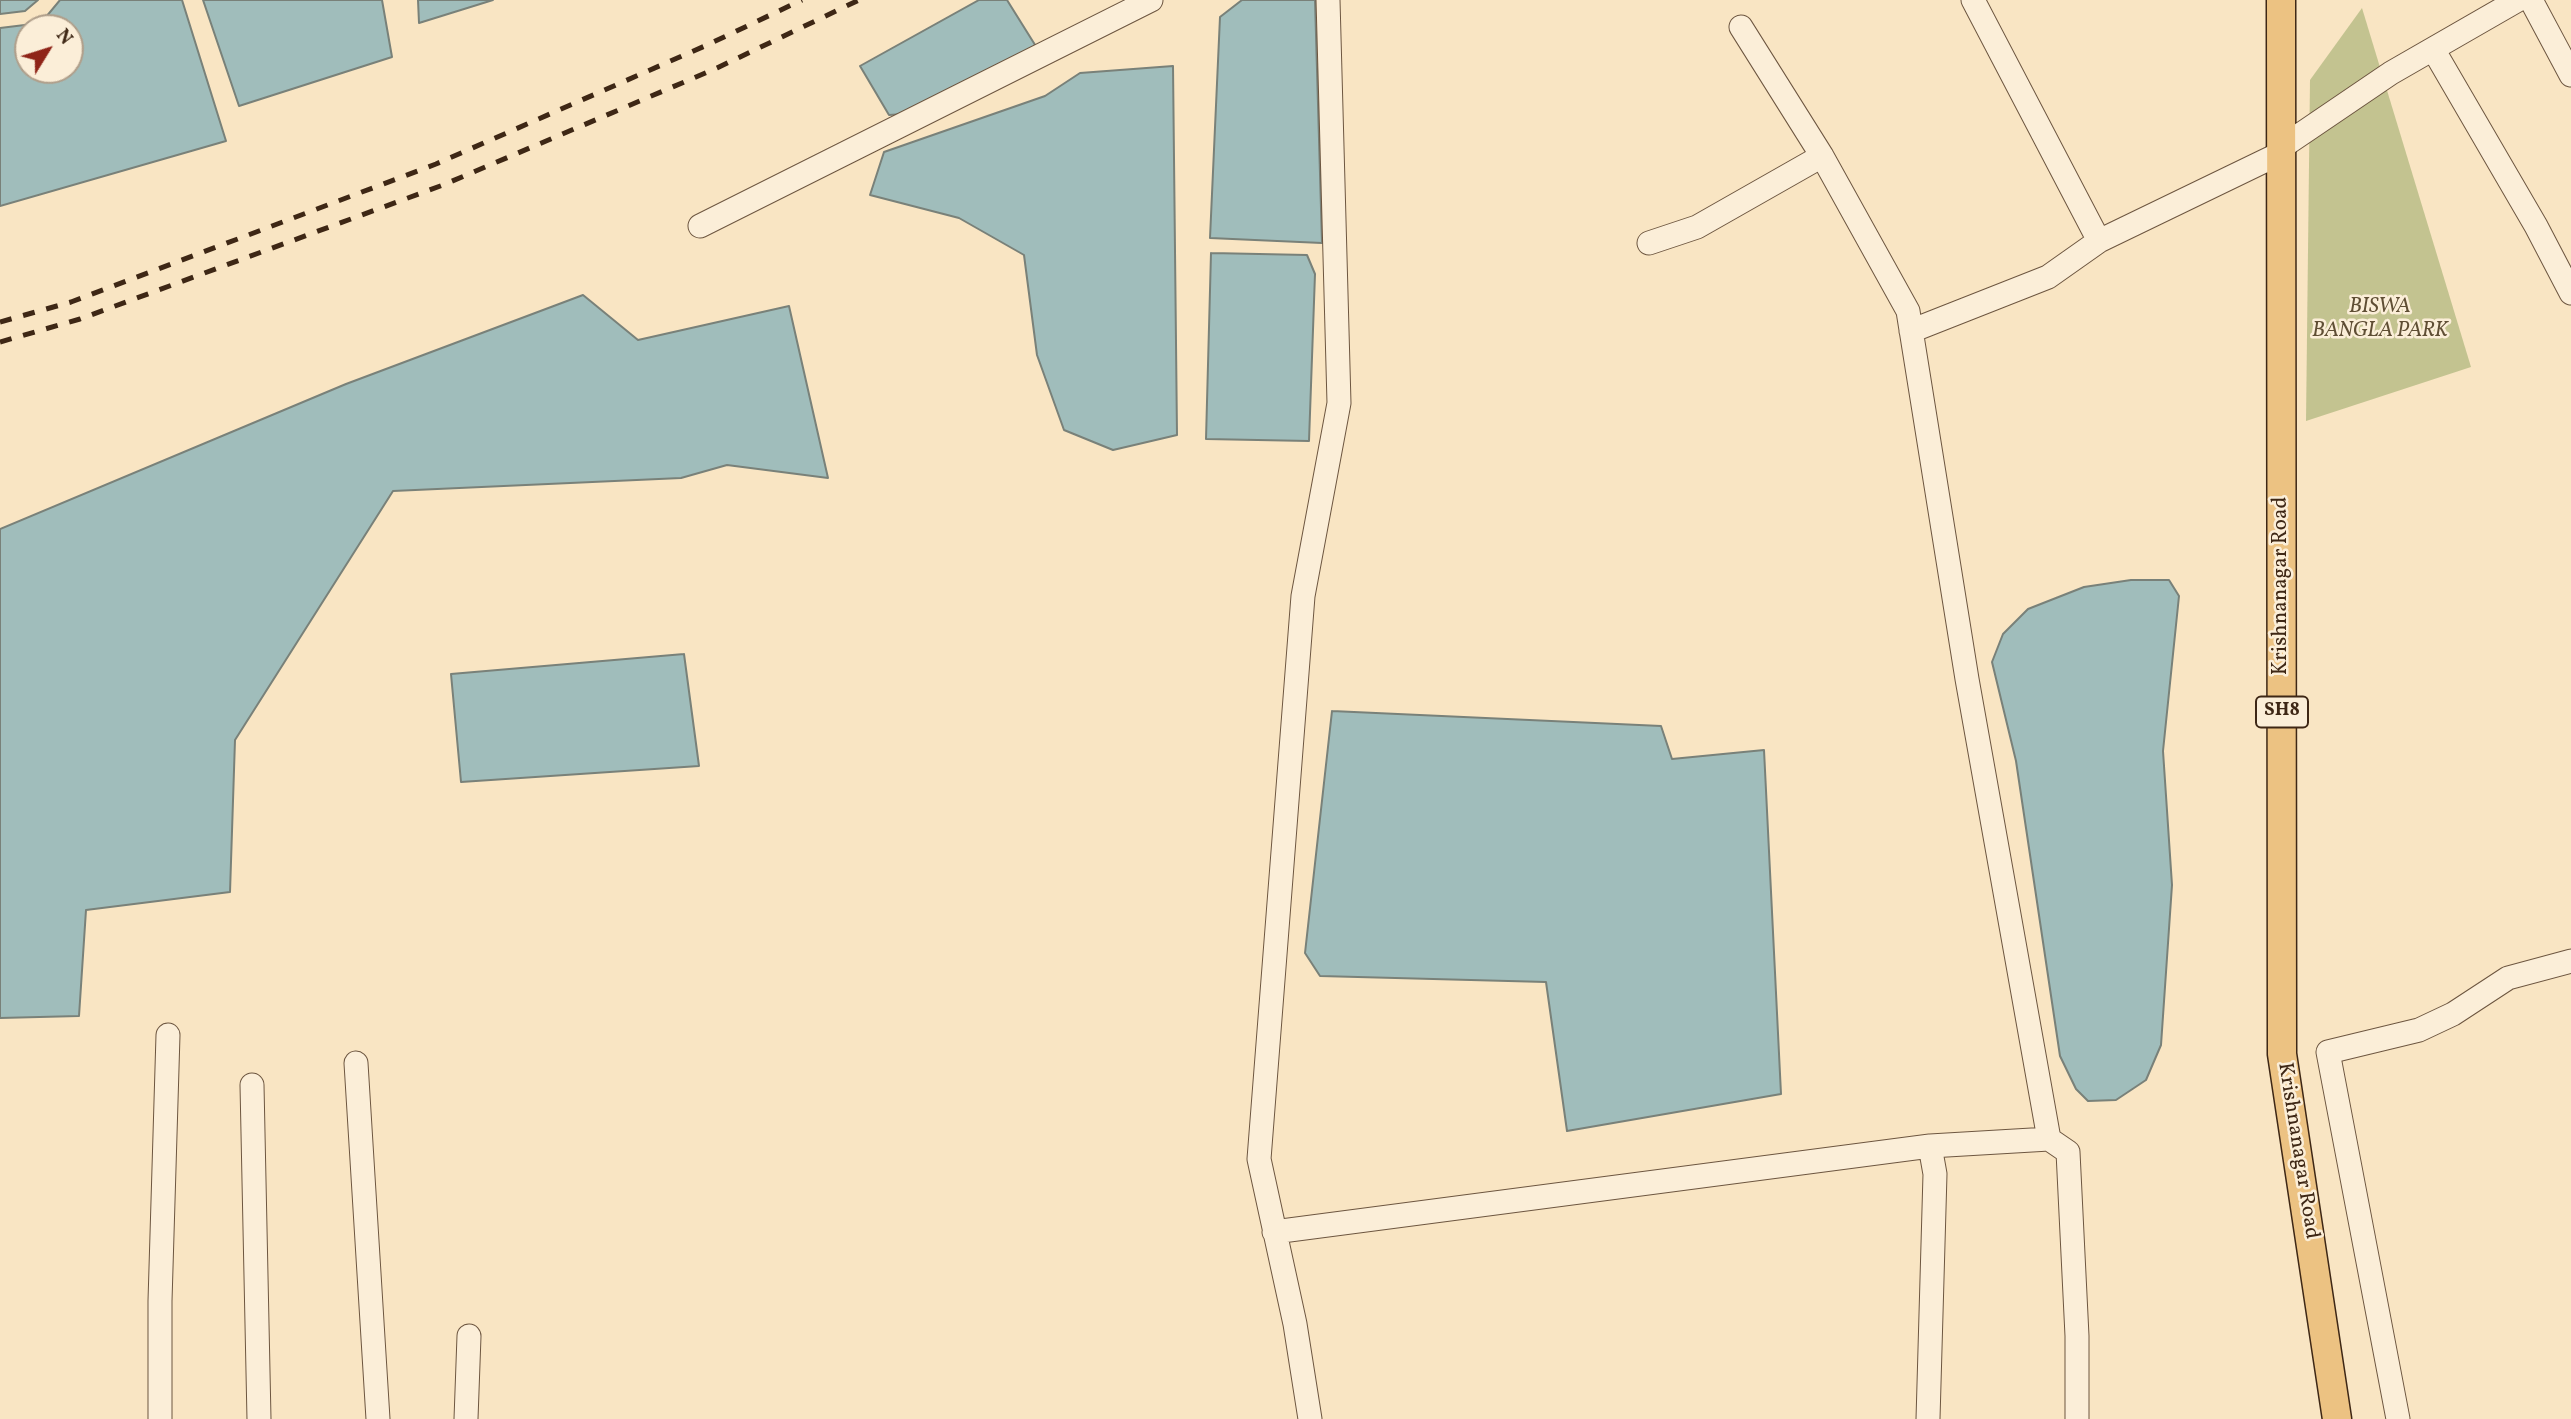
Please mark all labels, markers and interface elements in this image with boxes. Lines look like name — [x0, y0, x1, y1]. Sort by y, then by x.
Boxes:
north arrow — [14, 14, 84, 84]
text: N — [49, 24, 78, 51]
park label: BISWA BANGLA PARK — [2312, 295, 2448, 345]
street label: Krishnanagar Road — [2269, 497, 2295, 675]
road number: SH8 — [2256, 696, 2308, 727]
street label: Krishnanagar Road — [2271, 1061, 2323, 1241]

